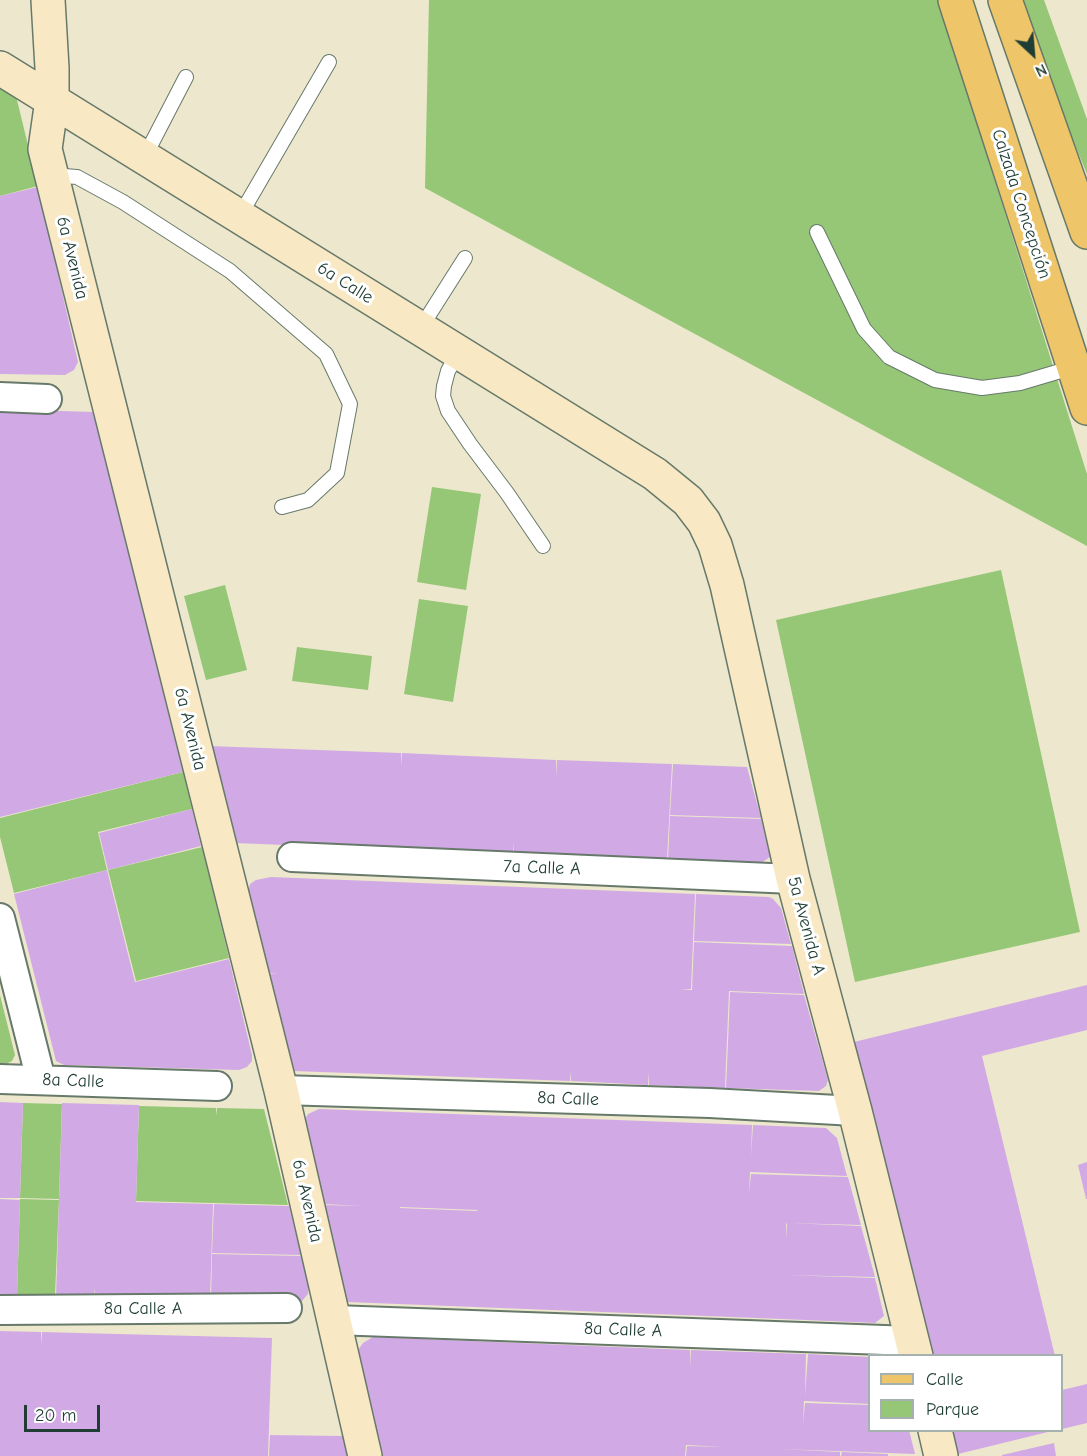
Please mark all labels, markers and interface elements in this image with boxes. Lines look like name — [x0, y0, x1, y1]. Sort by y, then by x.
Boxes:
north arrow — [1003, 24, 1063, 84]
text: N — [1032, 60, 1050, 81]
street label: Calzada Concepción — [987, 127, 1055, 281]
street label: 6a Avenida — [51, 214, 93, 302]
street label: 6a Calle — [313, 257, 377, 309]
street label: 6a Avenida — [169, 685, 211, 773]
street label: 7a Calle A — [503, 856, 581, 880]
street label: 5a Avenida A — [782, 874, 830, 978]
street label: 8a Calle — [42, 1069, 104, 1093]
street label: 8a Calle — [537, 1087, 599, 1111]
street label: 6a Avenida — [287, 1157, 327, 1245]
street label: 8a Calle A — [104, 1298, 182, 1320]
street label: 8a Calle A — [584, 1318, 662, 1342]
legend — [868, 1354, 1063, 1432]
text: Calle — [926, 1369, 963, 1390]
scale bar — [27, 1393, 104, 1431]
text: Parque — [926, 1399, 979, 1420]
text: 20 m — [35, 1405, 76, 1426]

